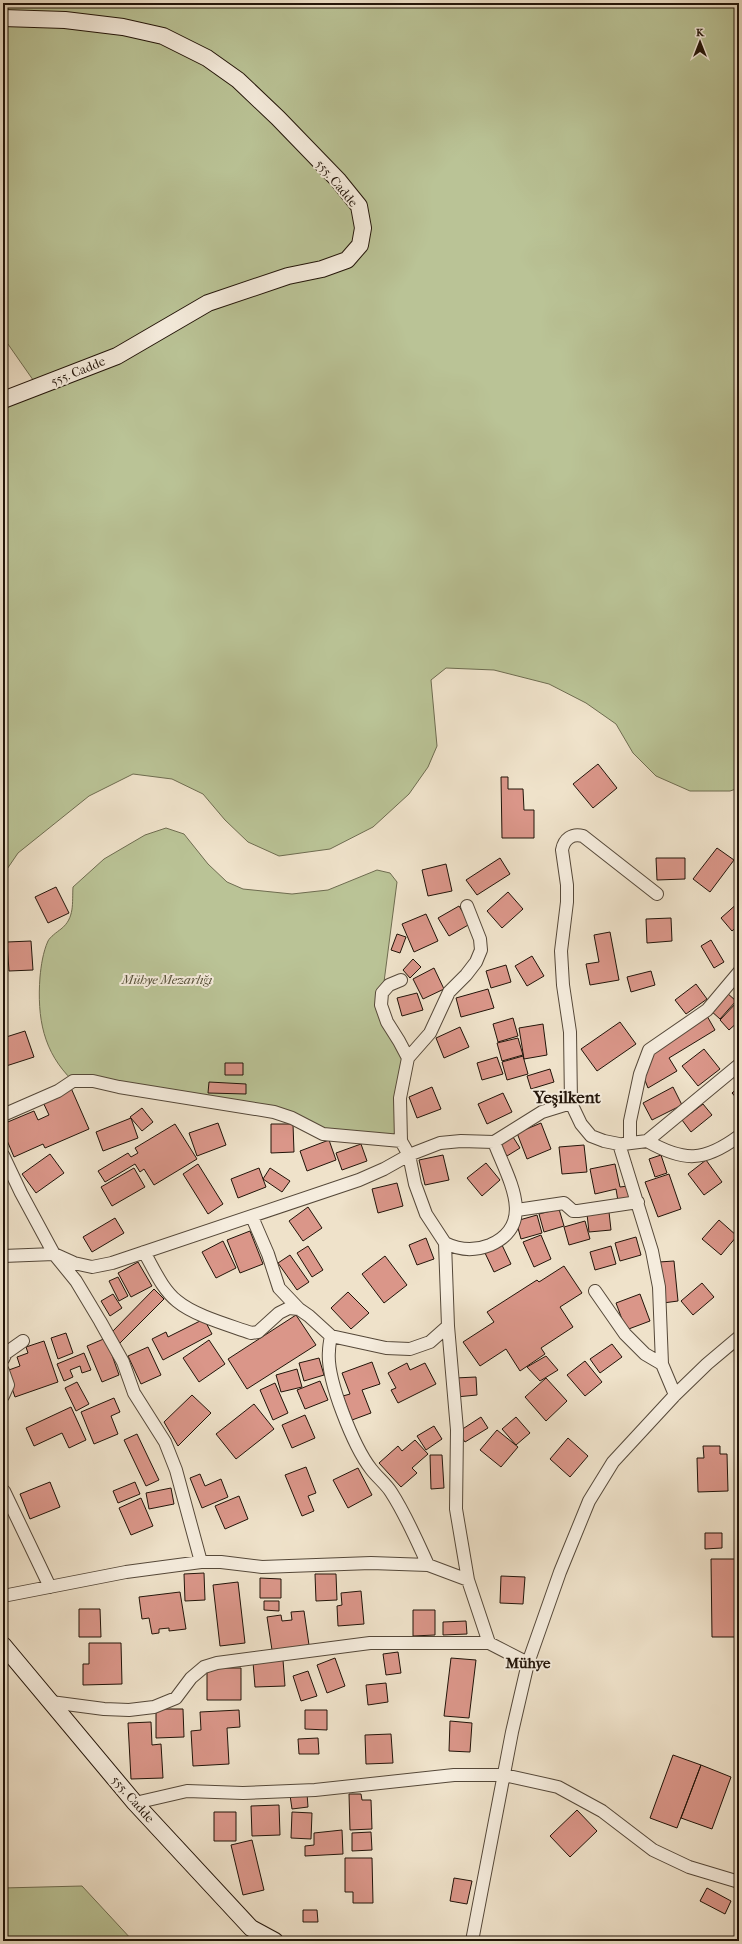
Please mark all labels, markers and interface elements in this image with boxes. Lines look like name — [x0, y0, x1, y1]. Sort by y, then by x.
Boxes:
north arrow — [680, 22, 720, 62]
text: K — [696, 26, 705, 39]
street label: 555. Cadde — [313, 156, 362, 210]
street label: 555. Cadde — [49, 353, 108, 389]
park label: Mühye Mezarlığı — [121, 972, 213, 987]
district label: Yeşilkent — [532, 1087, 602, 1108]
district label: Mühye — [504, 1654, 551, 1672]
street label: 555. Cadde — [109, 1772, 158, 1826]

